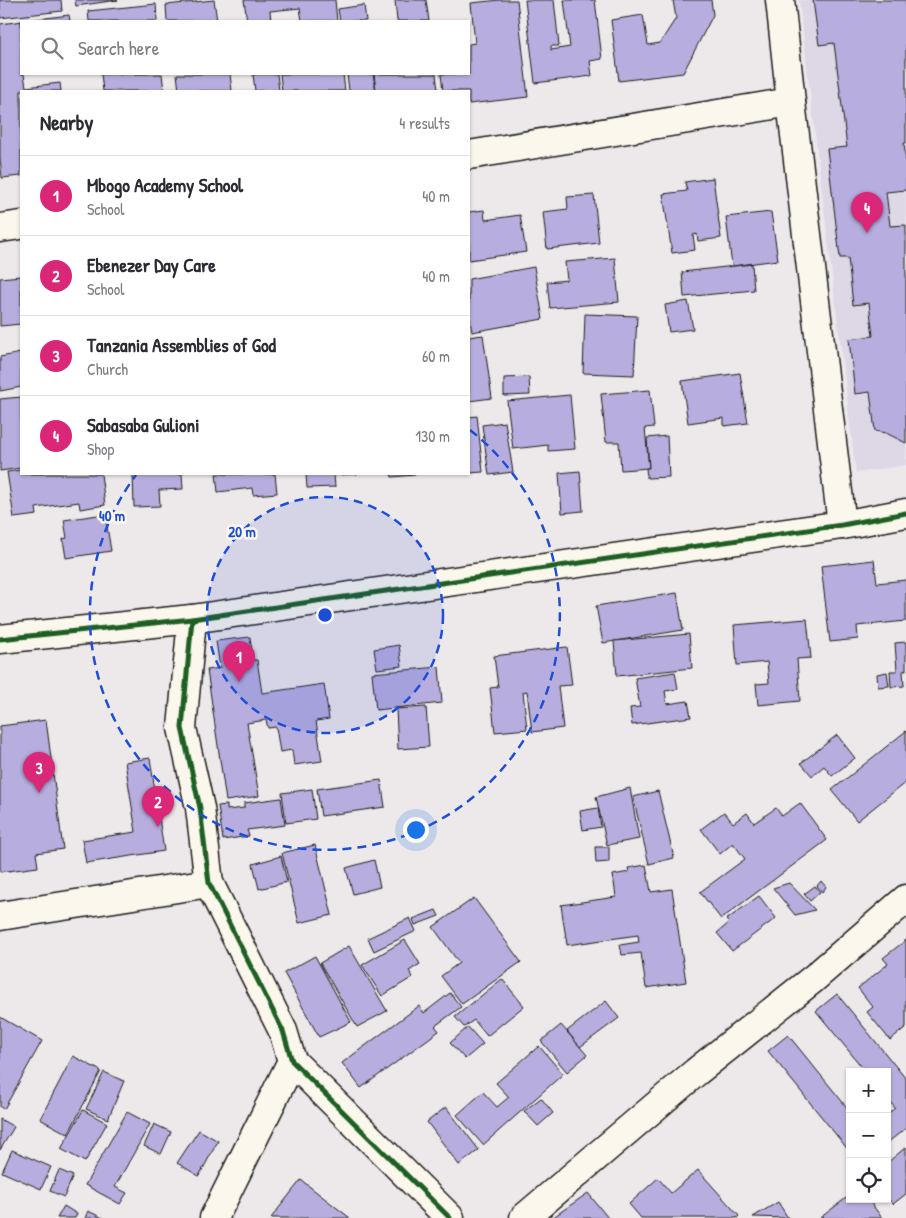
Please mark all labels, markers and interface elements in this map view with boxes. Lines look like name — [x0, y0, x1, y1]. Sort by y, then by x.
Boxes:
search box — [20, 20, 470, 75]
icon: search — [38, 34, 66, 62]
text: Search here — [78, 35, 159, 61]
text: Nearby — [40, 108, 93, 137]
text: 4 results — [399, 112, 450, 134]
text: Mbogo Academy School — [87, 172, 243, 198]
text: 1 — [53, 185, 59, 207]
text: 40 m — [422, 185, 450, 207]
pin: 4 — [851, 192, 883, 233]
text: School — [87, 198, 124, 220]
text: Ebenezer Day Care — [87, 252, 216, 278]
text: 2 — [52, 265, 60, 287]
text: 40 m — [422, 265, 450, 287]
text: School — [87, 278, 124, 300]
text: Tanzania Assemblies of God — [87, 332, 276, 358]
text: 3 — [52, 345, 60, 367]
text: 60 m — [422, 345, 450, 367]
text: Church — [87, 358, 128, 380]
text: Sabasaba Gulioni — [87, 412, 199, 438]
text: 4 — [53, 425, 59, 447]
text: 130 m — [415, 425, 450, 447]
text: Shop — [87, 438, 114, 460]
text: 40 m — [99, 505, 125, 526]
text: 20 m — [228, 521, 256, 542]
centre of rings — [316, 606, 334, 624]
pin: 1 — [223, 641, 255, 682]
pin: 3 — [23, 752, 55, 793]
pin: 2 — [142, 786, 174, 827]
your location — [403, 817, 429, 843]
map controls — [846, 1068, 891, 1203]
button: + — [846, 1068, 891, 1113]
button: − — [846, 1113, 891, 1158]
button: locate — [846, 1158, 891, 1203]

